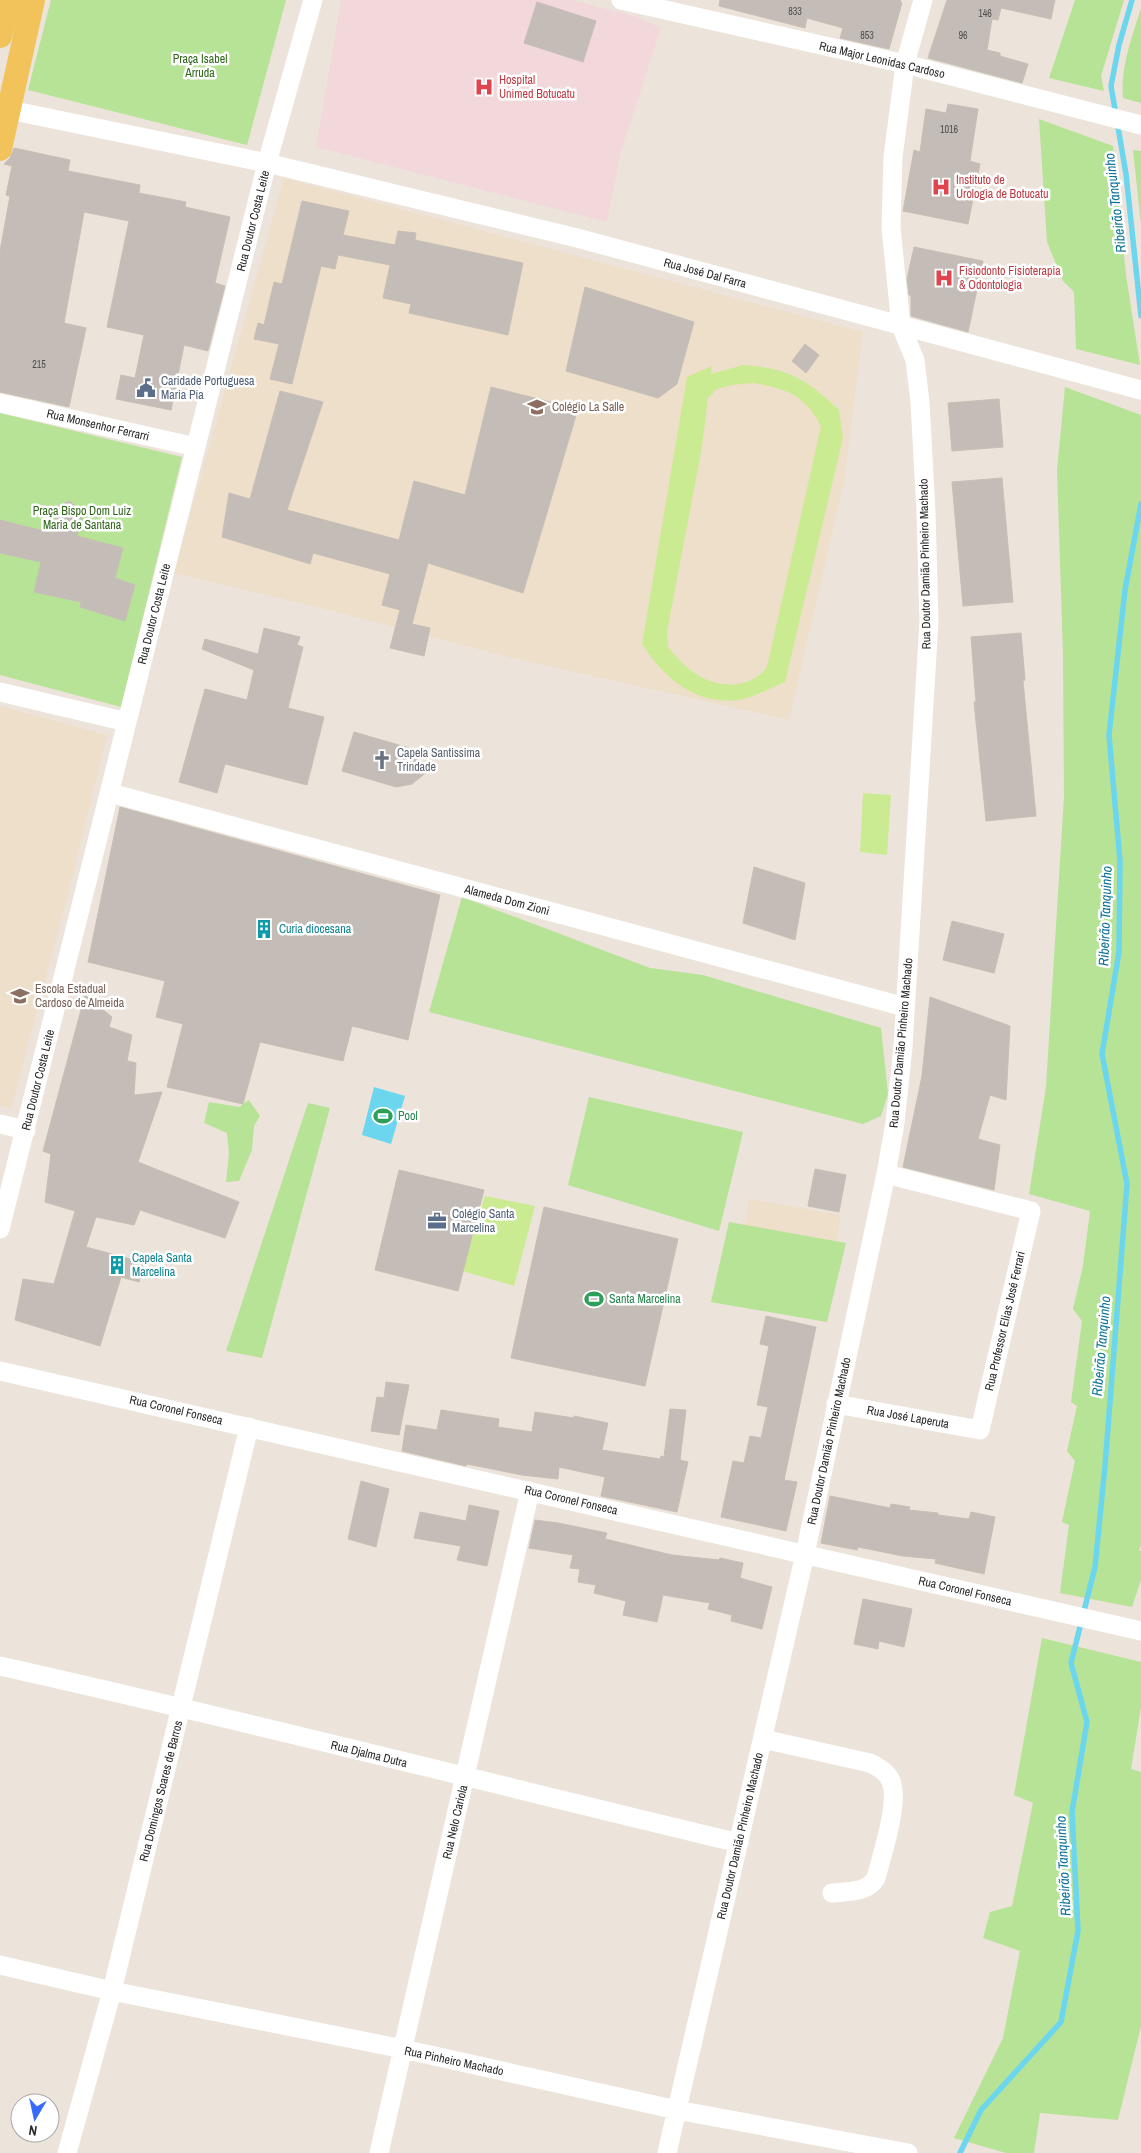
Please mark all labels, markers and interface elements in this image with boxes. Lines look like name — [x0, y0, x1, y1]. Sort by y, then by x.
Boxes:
house number: 833 — [788, 5, 802, 18]
house number: 146 — [978, 7, 992, 20]
house number: 853 — [860, 29, 874, 42]
house number: 96 — [958, 29, 968, 42]
street label: Rua Major Leonidas Cardoso — [818, 38, 946, 82]
park label: Praça Isabel Arruda — [173, 51, 227, 81]
place label: Hospital Unimed Botucatu — [499, 72, 575, 102]
hospital icon: Hospital Unimed Botucatu — [473, 76, 495, 98]
house number: 1016 — [940, 123, 959, 136]
water label: Ribeirão Tanquinho — [1100, 152, 1130, 254]
street label: Rua Doutor Costa Leite — [233, 169, 273, 273]
place label: Instituto de Urologia de Botucatu — [956, 172, 1048, 202]
hospital icon: Instituto de Urologia de Botucatu — [930, 176, 952, 198]
street label: Rua José Dal Farra — [662, 254, 749, 292]
place label: Fisiodonto Fisioterapia & Odontologia — [959, 263, 1061, 293]
hospital icon: Fisiodonto Fisioterapia & Odontologia — [933, 267, 955, 289]
house number: 215 — [32, 358, 46, 371]
place label: Caridade Portuguesa Maria Pia — [161, 373, 255, 403]
public building icon: Caridade Portuguesa Maria Pia — [135, 377, 157, 399]
school or university icon: Colégio La Salle — [526, 396, 548, 418]
place label: Colégio La Salle — [552, 399, 624, 415]
street label: Rua Monsenhor Ferrarri — [45, 405, 151, 445]
street label: Rua Doutor Damião Pinheiro Machado — [916, 479, 934, 649]
park label: Praça Bispo Dom Luiz Maria de Santana — [33, 503, 131, 533]
street label: Rua Doutor Costa Leite — [134, 562, 174, 666]
place label: Capela Santissima Trindade — [397, 745, 481, 775]
church icon: Capela Santissima Trindade — [371, 749, 393, 771]
water label: Ribeirão Tanquinho — [1094, 866, 1116, 966]
street label: Alameda Dom Zioni — [462, 881, 551, 919]
building icon: Curia diocesana — [253, 918, 275, 940]
place label: Curia diocesana — [279, 921, 352, 937]
street label: Rua Doutor Damião Pinheiro Machado — [886, 957, 916, 1129]
place label: Escola Estadual Cardoso de Almeida — [35, 981, 125, 1011]
school or university icon: Escola Estadual Cardoso de Almeida — [9, 985, 31, 1007]
street label: Rua Doutor Costa Leite — [18, 1028, 58, 1132]
sports icon: Pool — [372, 1105, 394, 1127]
place label: Pool — [398, 1108, 418, 1124]
place label: Colégio Santa Marcelina — [452, 1206, 515, 1236]
office icon: Colégio Santa Marcelina — [426, 1210, 448, 1232]
place label: Capela Santa Marcelina — [132, 1250, 192, 1280]
street label: Rua Professor Elias José Ferrari — [981, 1250, 1029, 1392]
building icon: Capela Santa Marcelina — [106, 1254, 128, 1276]
sports icon: Santa Marcelina — [583, 1288, 605, 1310]
place label: Santa Marcelina — [609, 1291, 681, 1307]
water label: Ribeirão Tanquinho — [1088, 1295, 1114, 1397]
street label: Rua Doutor Damião Pinheiro Machado — [803, 1356, 855, 1526]
street label: Rua Coronel Fonseca — [128, 1391, 225, 1429]
street label: Rua José Laperuta — [866, 1402, 951, 1432]
street label: Rua Coronel Fonseca — [523, 1481, 620, 1519]
street label: Rua Coronel Fonseca — [917, 1572, 1014, 1610]
street label: Rua Domingos Soares de Barros — [136, 1719, 186, 1863]
street label: Rua Djalma Dutra — [329, 1737, 409, 1771]
street label: Rua Doutor Damião Pinheiro Machado — [713, 1751, 767, 1921]
street label: Rua Nelo Cariola — [439, 1783, 471, 1861]
water label: Ribeirão Tanquinho — [1051, 1815, 1075, 1917]
street label: Rua Pinheiro Machado — [403, 2043, 505, 2079]
north arrow — [10, 2093, 60, 2143]
text: N — [27, 2121, 38, 2140]

